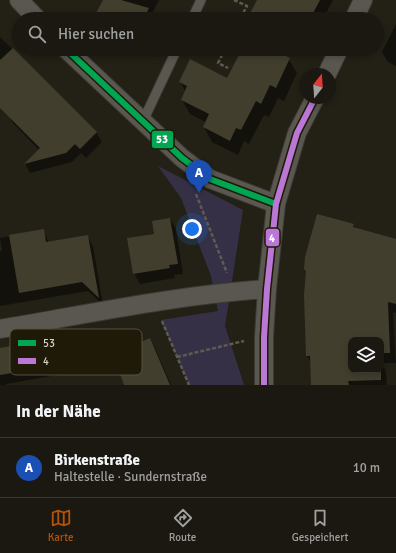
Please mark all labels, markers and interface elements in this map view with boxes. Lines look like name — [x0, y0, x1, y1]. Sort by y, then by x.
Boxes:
search box — [12, 12, 384, 56]
icon: search — [26, 23, 48, 45]
text: Hier suchen — [58, 25, 134, 43]
north arrow — [300, 68, 336, 104]
line badge: 53 — [151, 130, 174, 149]
text: 53 — [156, 133, 168, 146]
pin: A — [186, 160, 212, 193]
your location — [182, 219, 202, 239]
line badge: 4 — [265, 228, 280, 247]
text: 4 — [269, 232, 275, 245]
legend — [10, 329, 142, 375]
text: 53 — [43, 337, 55, 350]
map controls — [348, 337, 384, 373]
button: layers — [348, 337, 384, 373]
text: 4 — [43, 355, 49, 368]
text: In der Nähe — [16, 401, 101, 422]
text: Birkenstraße — [54, 451, 140, 469]
text: A — [25, 460, 33, 476]
text: 10 m — [353, 460, 380, 476]
text: Haltestelle · Sundernstraße — [54, 469, 207, 485]
tab: Karte — [48, 507, 73, 544]
tab: Route — [169, 507, 196, 544]
tab: Gespeichert — [292, 507, 348, 544]

